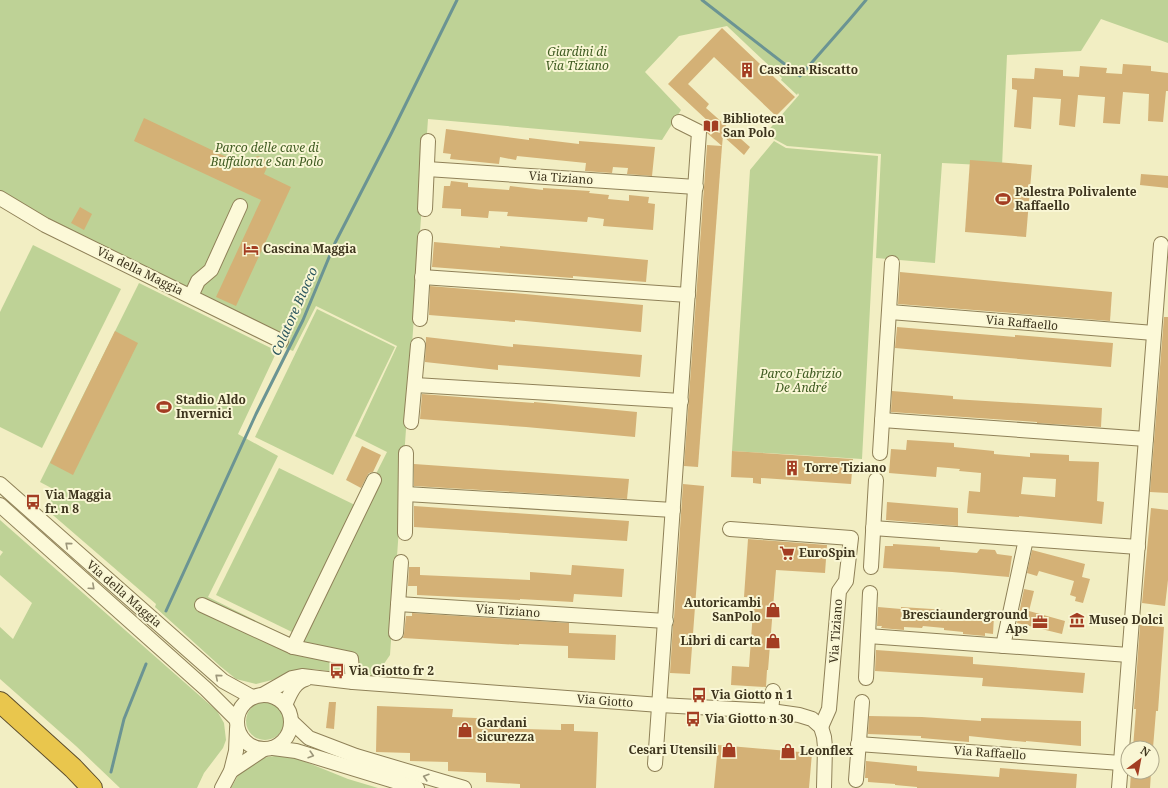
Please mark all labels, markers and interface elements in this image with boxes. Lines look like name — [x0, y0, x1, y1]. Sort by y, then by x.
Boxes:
park label: Giardini di Via Tiziano — [545, 43, 609, 74]
building icon: Cascina Riscatto — [738, 61, 756, 79]
place label: Cascina Riscatto — [759, 61, 858, 78]
place label: Biblioteca San Polo — [723, 110, 784, 141]
library icon: Biblioteca San Polo — [702, 117, 720, 135]
park label: Parco delle cave di Buffalora e San Polo — [209, 139, 324, 170]
street label: Via Tiziano — [528, 167, 594, 188]
place label: Palestra Polivalente Raffaello — [1015, 183, 1137, 214]
sports icon: Palestra Polivalente Raffaello — [994, 190, 1012, 208]
hotel icon: Cascina Maggia — [242, 240, 260, 258]
place label: Cascina Maggia — [263, 240, 356, 257]
street label: Via della Maggia — [94, 242, 187, 299]
water label: Colatore Biocco — [266, 264, 322, 358]
street label: Via Raffaello — [985, 311, 1059, 334]
park label: Parco Fabrizio De André — [759, 365, 842, 396]
place label: Stadio Aldo Invernici — [176, 391, 246, 422]
sports icon: Stadio Aldo Invernici — [155, 398, 173, 416]
building icon: Torre Tiziano — [783, 459, 801, 477]
place label: Torre Tiziano — [804, 459, 886, 476]
place label: Via Maggia fr. n 8 — [45, 486, 111, 517]
bus stop icon: Via Maggia fr. n 8 — [24, 493, 42, 511]
one-way arrow — [66, 542, 73, 549]
supermarket icon: EuroSpin — [778, 544, 796, 562]
place label: EuroSpin — [799, 544, 855, 561]
street label: Via della Maggia — [83, 556, 166, 631]
one-way arrow — [87, 582, 95, 589]
place label: Autoricambi SanPolo — [684, 594, 762, 625]
street label: Via Tiziano — [825, 598, 846, 664]
street label: Via Tiziano — [475, 600, 541, 621]
shop icon: Autoricambi SanPolo — [764, 601, 782, 619]
place label: Bresciaunderground Aps — [902, 606, 1028, 637]
museum icon: Museo Dolci — [1068, 611, 1086, 629]
place label: Museo Dolci — [1089, 611, 1164, 628]
office icon: Bresciaunderground Aps — [1031, 613, 1049, 631]
place label: Libri di carta — [681, 632, 761, 649]
shop icon: Libri di carta — [764, 632, 782, 650]
bus stop icon: Via Giotto fr 2 — [328, 662, 346, 680]
place label: Via Giotto fr 2 — [349, 662, 434, 679]
one-way arrow — [215, 675, 223, 682]
bus stop icon: Via Giotto n 1 — [690, 686, 708, 704]
place label: Via Giotto n 1 — [711, 686, 793, 703]
street label: Via Giotto — [576, 690, 634, 711]
bus stop icon: Via Giotto n 30 — [684, 710, 702, 728]
place label: Via Giotto n 30 — [705, 710, 794, 727]
place label: Gardani sicurezza — [477, 714, 534, 745]
shop icon: Gardani sicurezza — [456, 721, 474, 739]
north arrow — [1120, 740, 1160, 780]
place label: Cesari Utensili — [628, 741, 718, 758]
shop icon: Cesari Utensili — [720, 741, 738, 759]
street label: Via Raffaello — [953, 741, 1027, 764]
shop icon: Leonflex — [779, 742, 797, 760]
place label: Leonflex — [800, 742, 854, 759]
text: N — [1138, 742, 1153, 760]
one-way arrow — [307, 751, 314, 759]
one-way arrow — [423, 773, 430, 782]

